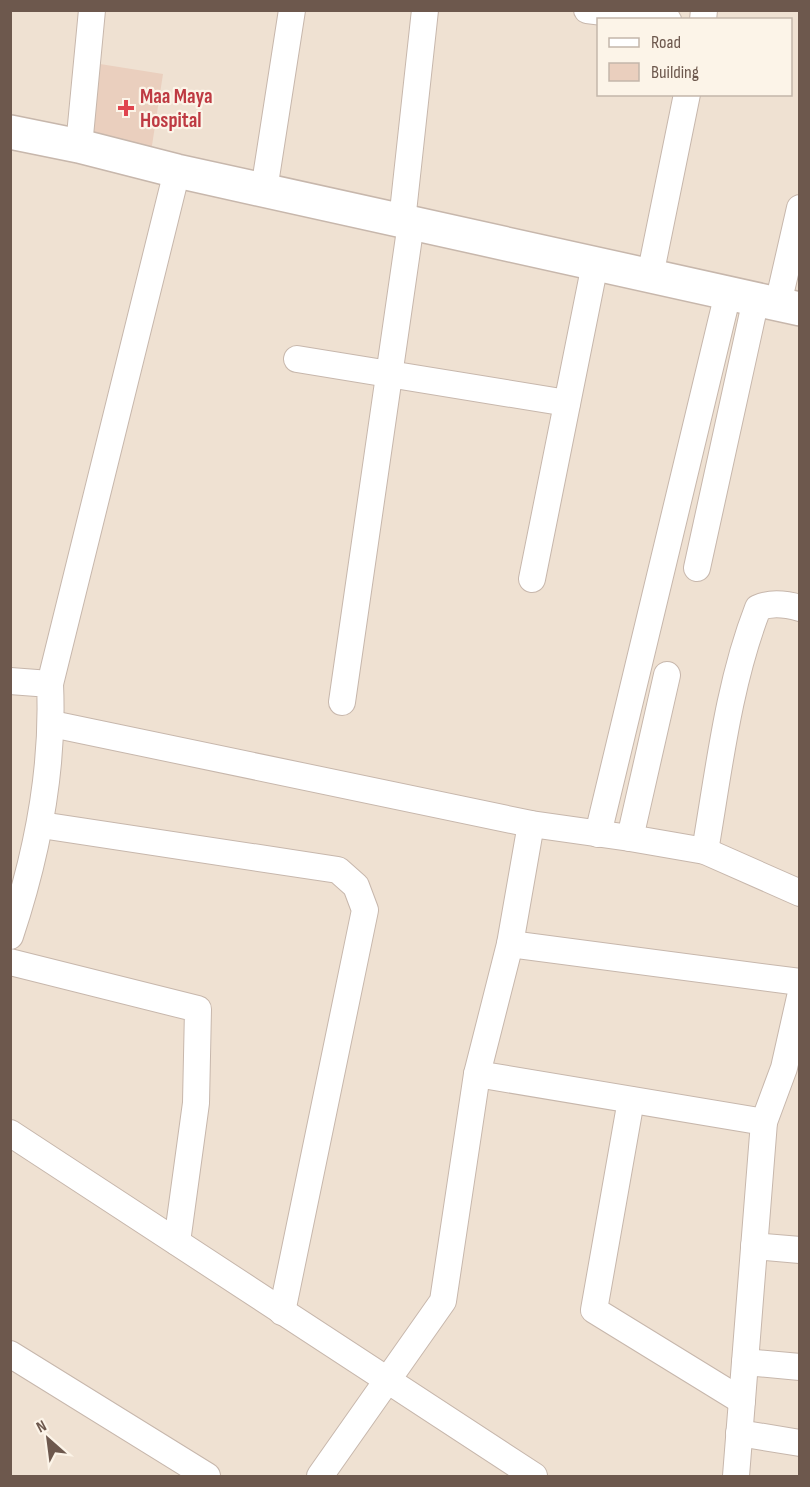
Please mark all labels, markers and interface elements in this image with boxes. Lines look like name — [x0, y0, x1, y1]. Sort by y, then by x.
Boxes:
legend — [597, 18, 792, 96]
text: Road — [651, 32, 681, 53]
text: Building — [651, 62, 699, 83]
place label: Maa Maya Hospital — [140, 84, 213, 133]
marker: Maa Maya Hospital — [117, 99, 135, 117]
north arrow — [18, 1409, 78, 1469]
text: N — [33, 1417, 50, 1437]

